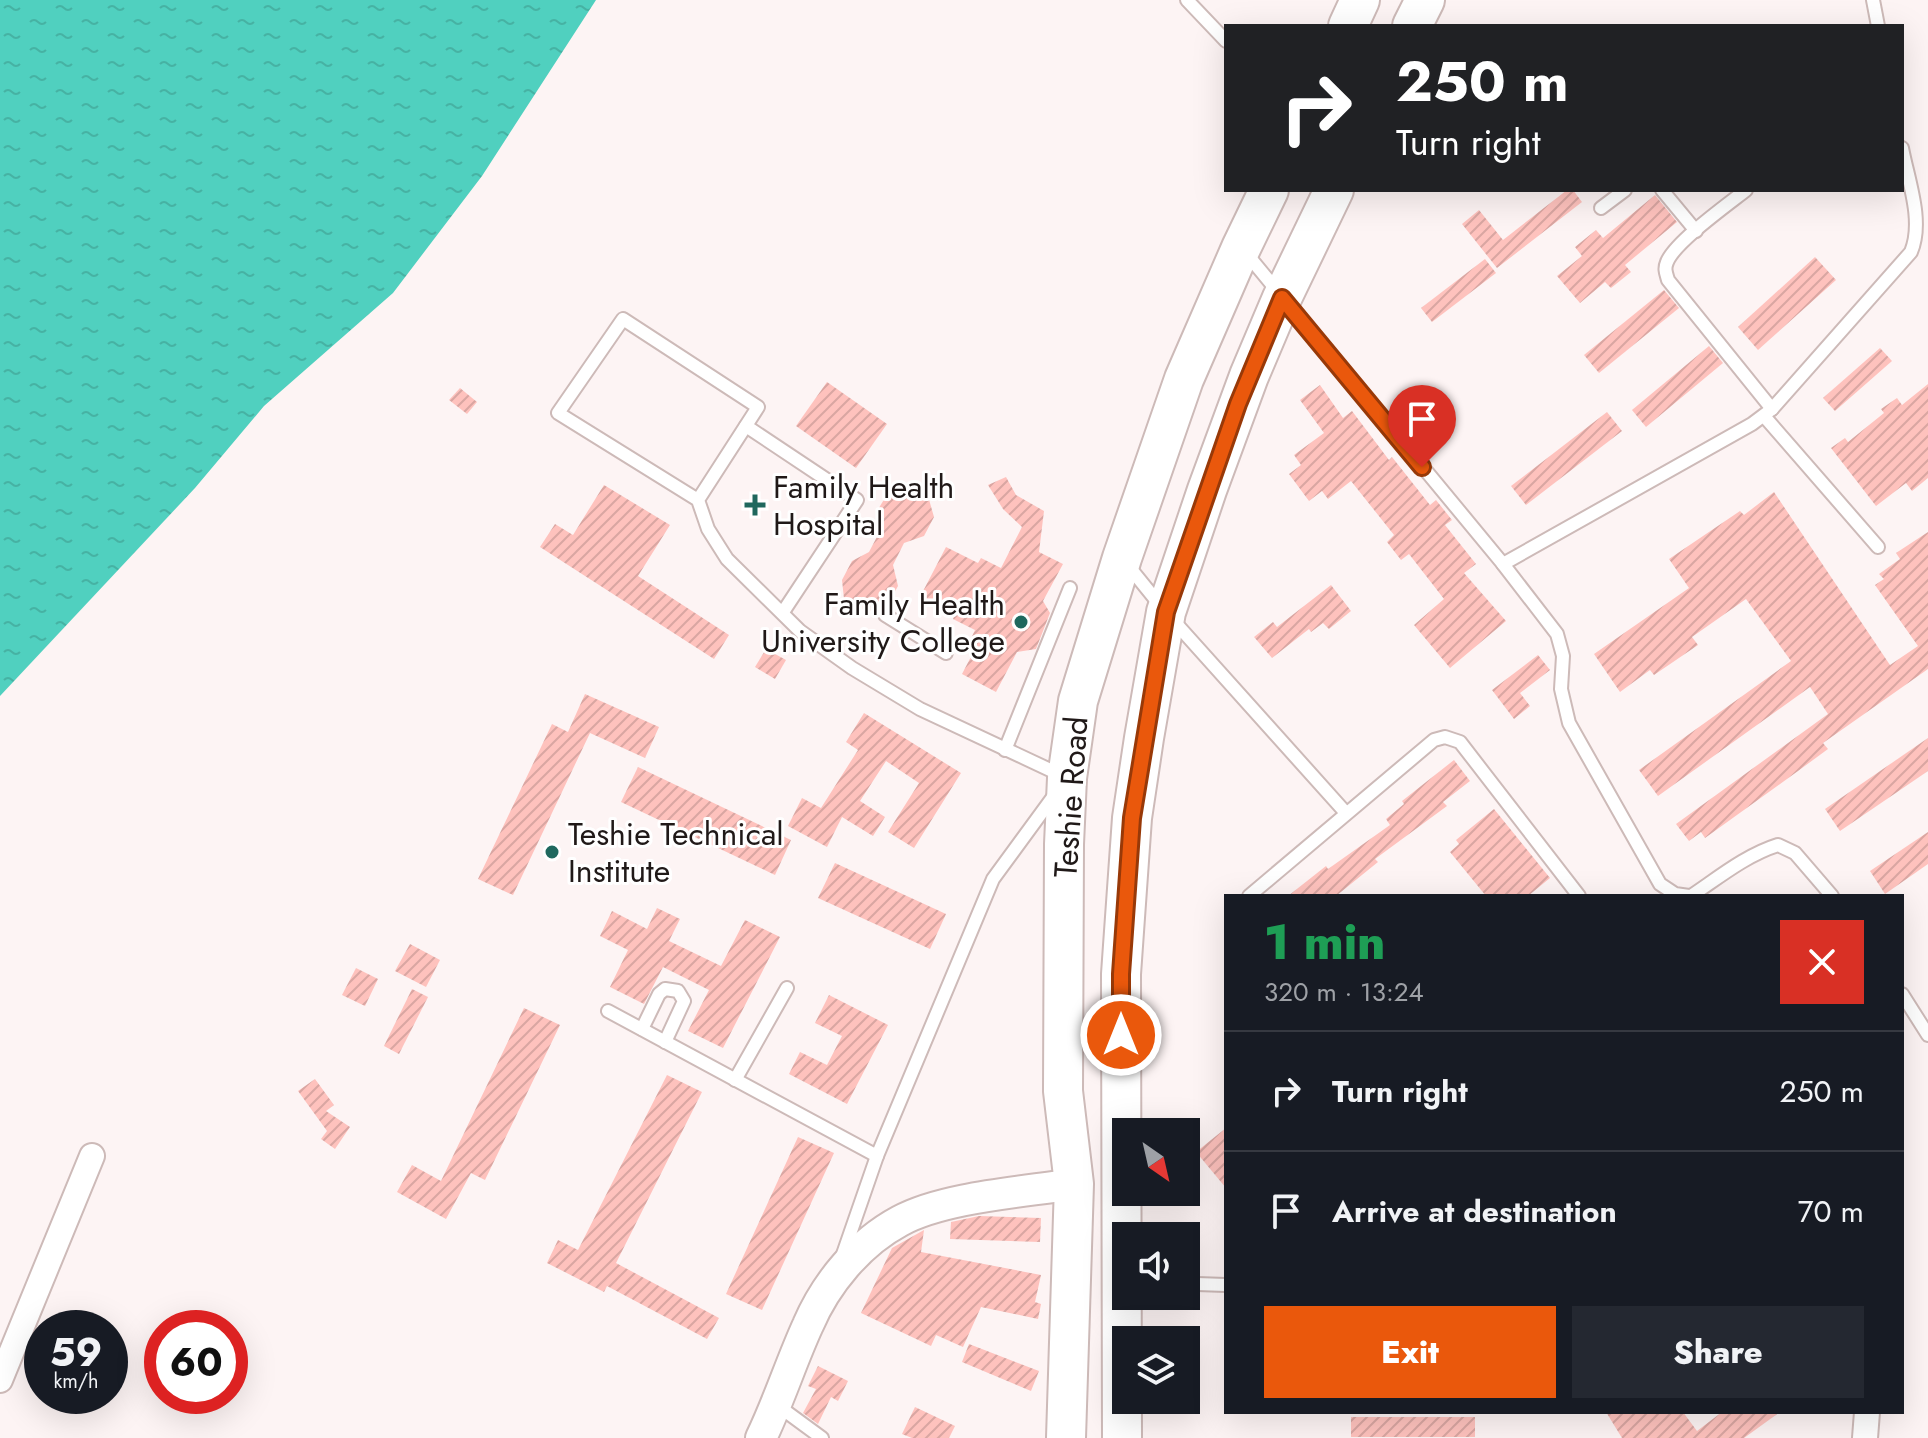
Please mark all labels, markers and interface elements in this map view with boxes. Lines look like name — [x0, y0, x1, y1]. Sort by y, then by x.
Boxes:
text: 250 m — [1396, 41, 1569, 122]
icon: right — [1264, 56, 1368, 160]
text: Turn right — [1396, 116, 1541, 168]
pin — [1388, 385, 1456, 467]
icon: arrive — [1400, 397, 1444, 441]
place label: Family Health Hospital — [773, 464, 954, 547]
marker: Family Health Hospital — [744, 494, 766, 516]
place label: Family Health University College — [761, 581, 1005, 664]
marker: Family Health University College — [1012, 613, 1030, 631]
street label: Teshie Road — [1042, 715, 1100, 879]
place label: Teshie Technical Institute — [568, 811, 784, 894]
marker: Teshie Technical Institute — [543, 843, 561, 861]
text: 1 min — [1264, 908, 1385, 977]
button: close — [1780, 920, 1864, 1004]
text: 320 m · 13:24 — [1264, 973, 1424, 1011]
position arrow — [1079, 993, 1163, 1077]
icon: right — [1264, 1069, 1308, 1113]
text: Turn right — [1332, 1070, 1468, 1113]
text: 250 m — [1780, 1070, 1864, 1113]
north arrow — [1112, 1118, 1200, 1206]
map controls — [1112, 1118, 1200, 1414]
icon: arrive — [1264, 1189, 1308, 1233]
text: Arrive at destination — [1332, 1190, 1617, 1233]
text: 70 m — [1798, 1190, 1864, 1233]
button: sound — [1112, 1222, 1200, 1310]
button: Exit — [1264, 1306, 1556, 1398]
button: Share — [1572, 1306, 1864, 1398]
speed limit sign: 60 — [144, 1310, 248, 1414]
text: 59 — [50, 1323, 102, 1381]
button: layers — [1112, 1326, 1200, 1414]
text: km/h — [53, 1367, 99, 1396]

